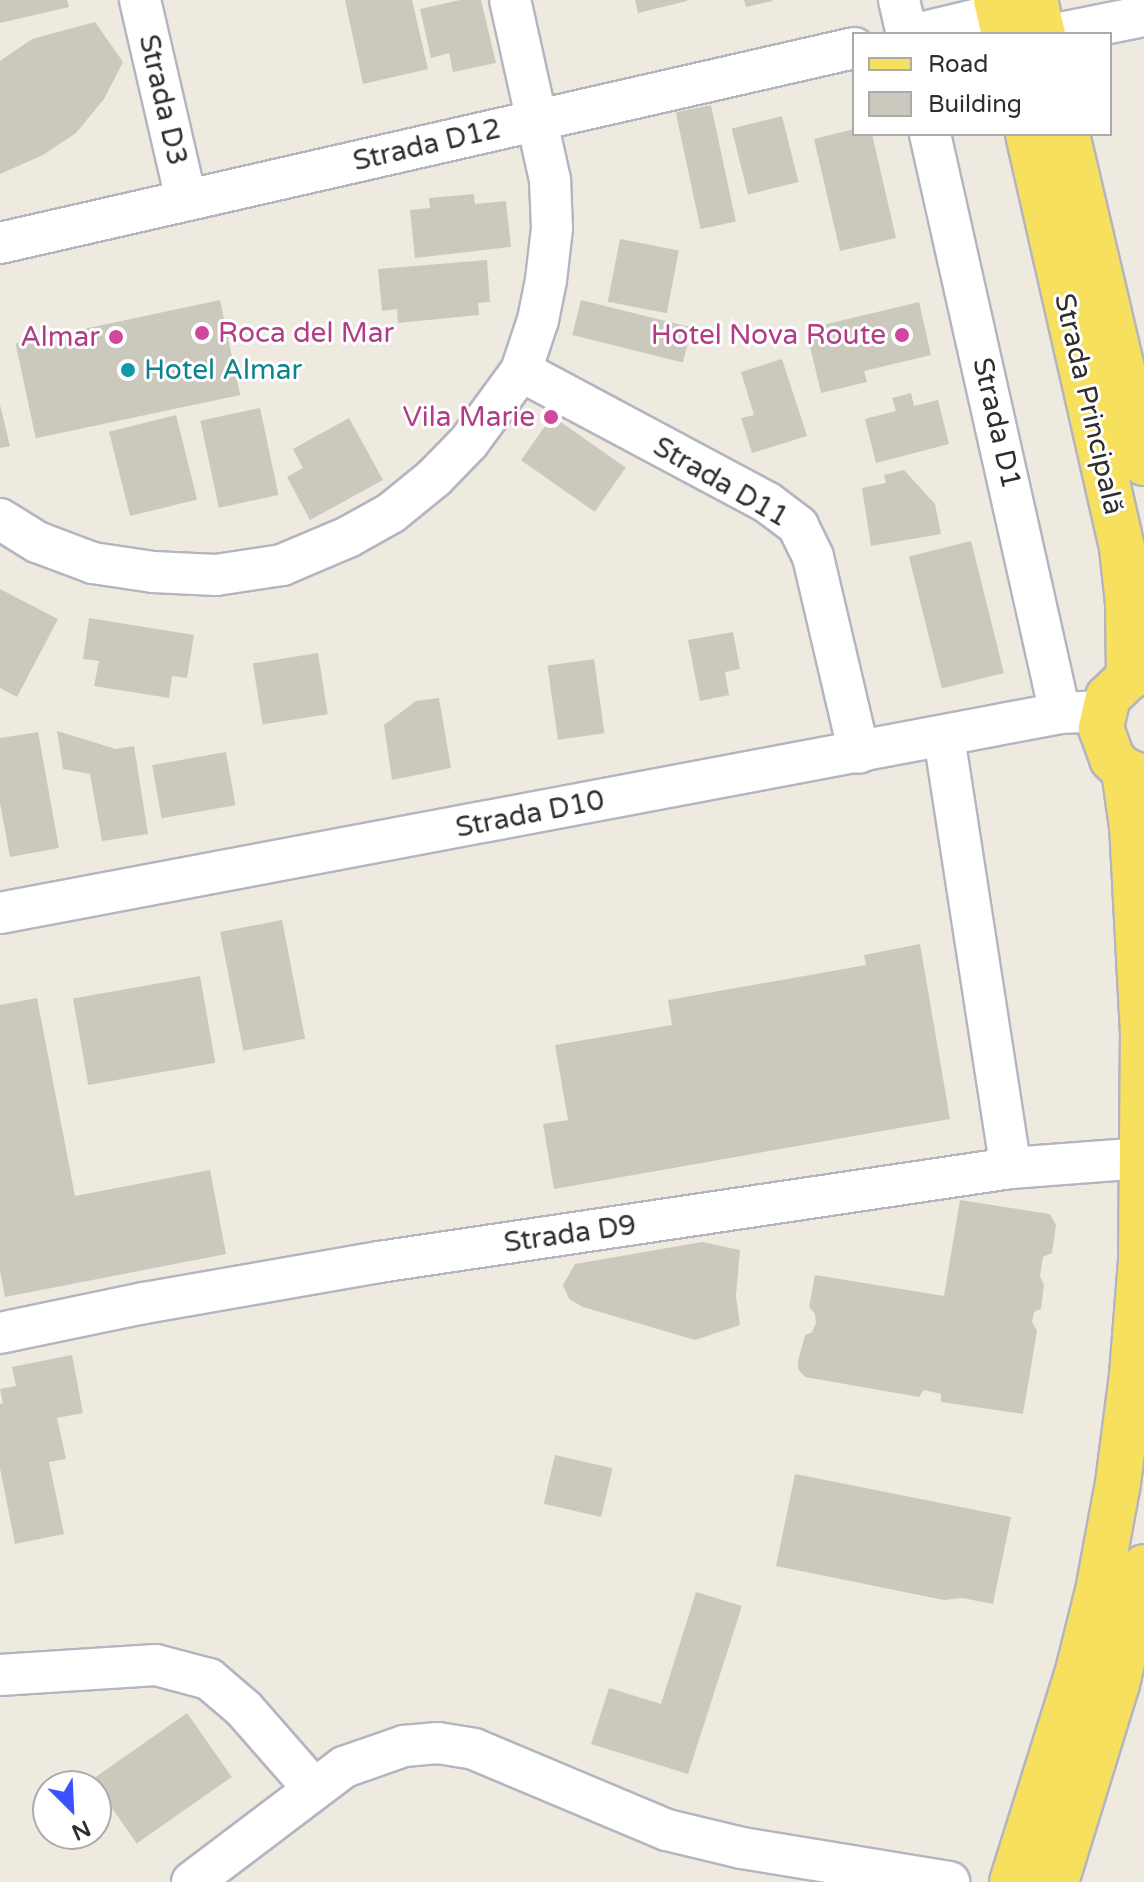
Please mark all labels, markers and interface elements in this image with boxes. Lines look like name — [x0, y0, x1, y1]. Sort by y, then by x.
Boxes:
street label: Strada D3 — [132, 31, 194, 169]
legend — [852, 32, 1112, 136]
text: Road — [928, 50, 988, 79]
text: Building — [928, 90, 1022, 119]
street label: Strada D12 — [350, 112, 504, 178]
street label: Strada Principală — [1047, 290, 1131, 518]
place label: Roca del Mar — [218, 316, 394, 350]
place label: Hotel Nova Route — [651, 318, 886, 352]
place label: Almar — [20, 320, 100, 354]
marker: Roca del Mar — [193, 324, 211, 342]
marker: Hotel Nova Route — [893, 326, 911, 344]
marker: Almar — [107, 328, 125, 346]
place label: Hotel Almar — [144, 353, 302, 387]
street label: Strada D1 — [966, 354, 1028, 492]
marker: Hotel Almar — [119, 361, 137, 379]
place label: Vila Marie — [403, 400, 535, 434]
marker: Vila Marie — [542, 408, 560, 426]
street label: Strada D11 — [647, 430, 795, 534]
street label: Strada D10 — [453, 783, 607, 845]
street label: Strada D9 — [502, 1208, 638, 1260]
north arrow — [32, 1770, 112, 1850]
text: N — [68, 1815, 94, 1846]

